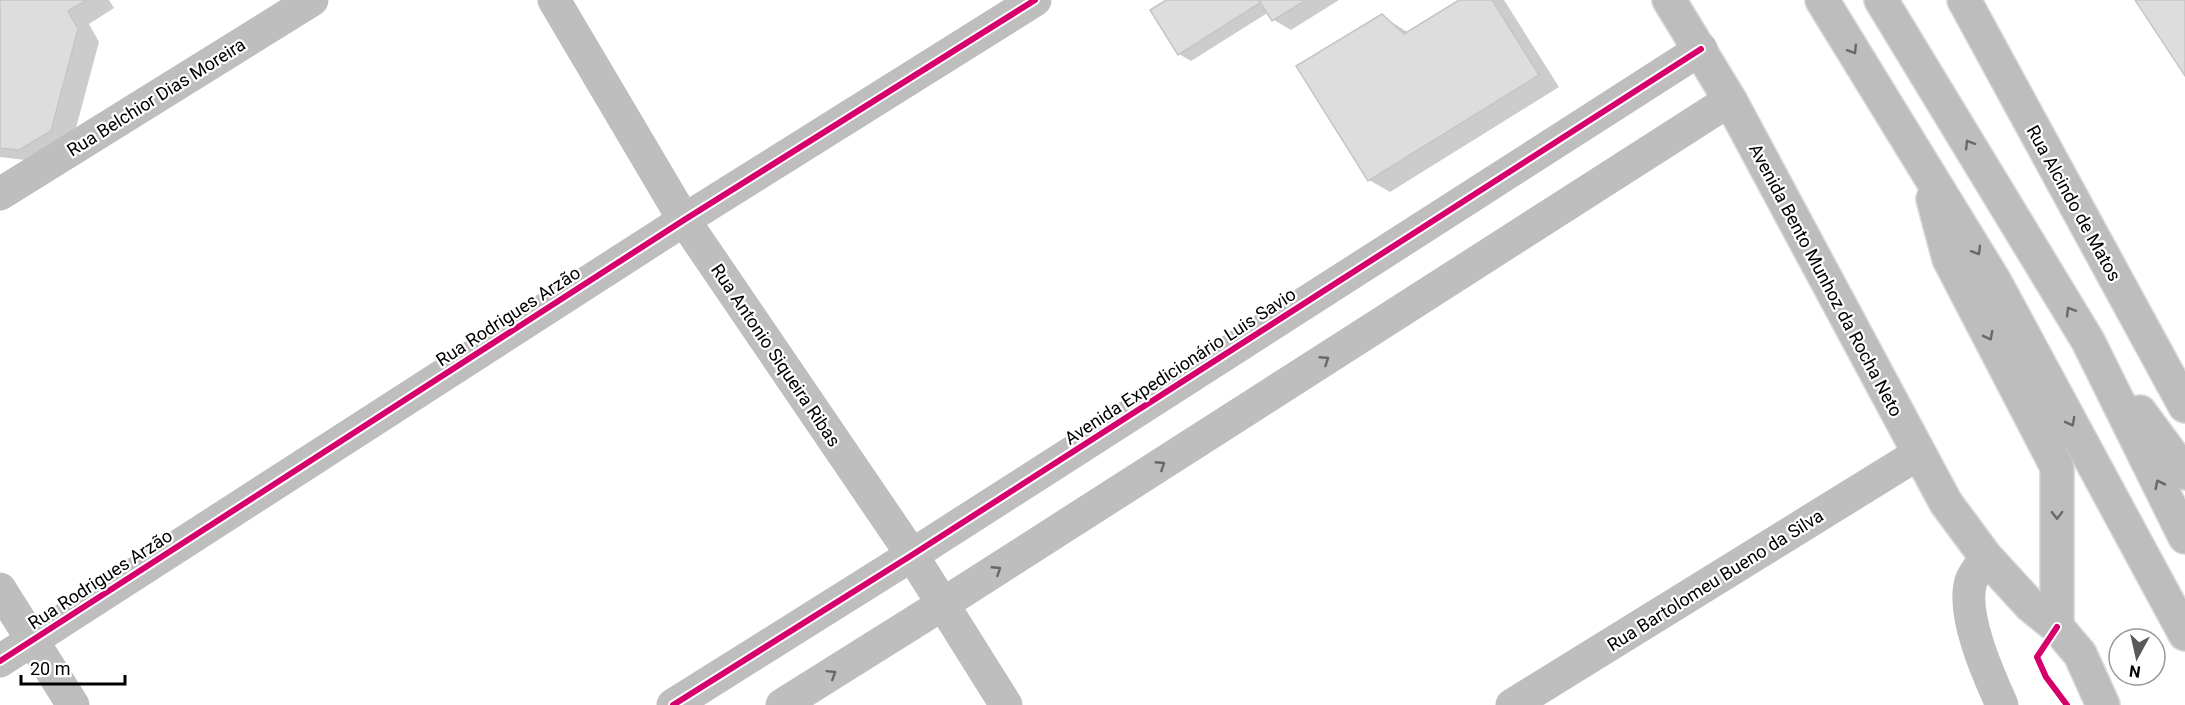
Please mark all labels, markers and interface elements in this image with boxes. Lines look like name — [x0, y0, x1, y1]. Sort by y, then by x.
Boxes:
street label: Rua Belchior Dias Moreira — [63, 33, 249, 161]
one-way arrow — [1845, 44, 1857, 54]
street label: Rua Alcindo de Matos — [2022, 121, 2126, 285]
street label: Avenida Bento Munhoz da Rocha Neto — [1745, 140, 1907, 420]
one-way arrow — [1965, 140, 1977, 150]
one-way arrow — [1970, 245, 1981, 255]
street label: Rua Antonio Siqueira Ribas — [707, 260, 845, 450]
street label: Rua Rodrigues Arzão — [432, 262, 584, 370]
street label: Avenida Expedicionário Luis Savio — [1060, 283, 1300, 449]
one-way arrow — [2065, 307, 2077, 317]
one-way arrow — [1982, 330, 1993, 341]
one-way arrow — [1319, 355, 1329, 367]
one-way arrow — [2064, 416, 2075, 426]
one-way arrow — [1154, 461, 1165, 472]
one-way arrow — [2155, 480, 2166, 491]
street label: Rua Bartolomeu Bueno da Silva — [1603, 505, 1827, 655]
one-way arrow — [2051, 510, 2063, 519]
street label: Rua Rodrigues Arzão — [24, 525, 176, 633]
one-way arrow — [990, 566, 1001, 577]
north arrow — [2107, 627, 2167, 687]
scale bar — [21, 648, 124, 686]
text: 20 m — [30, 658, 70, 679]
text: N — [2128, 661, 2142, 682]
one-way arrow — [825, 670, 836, 681]

